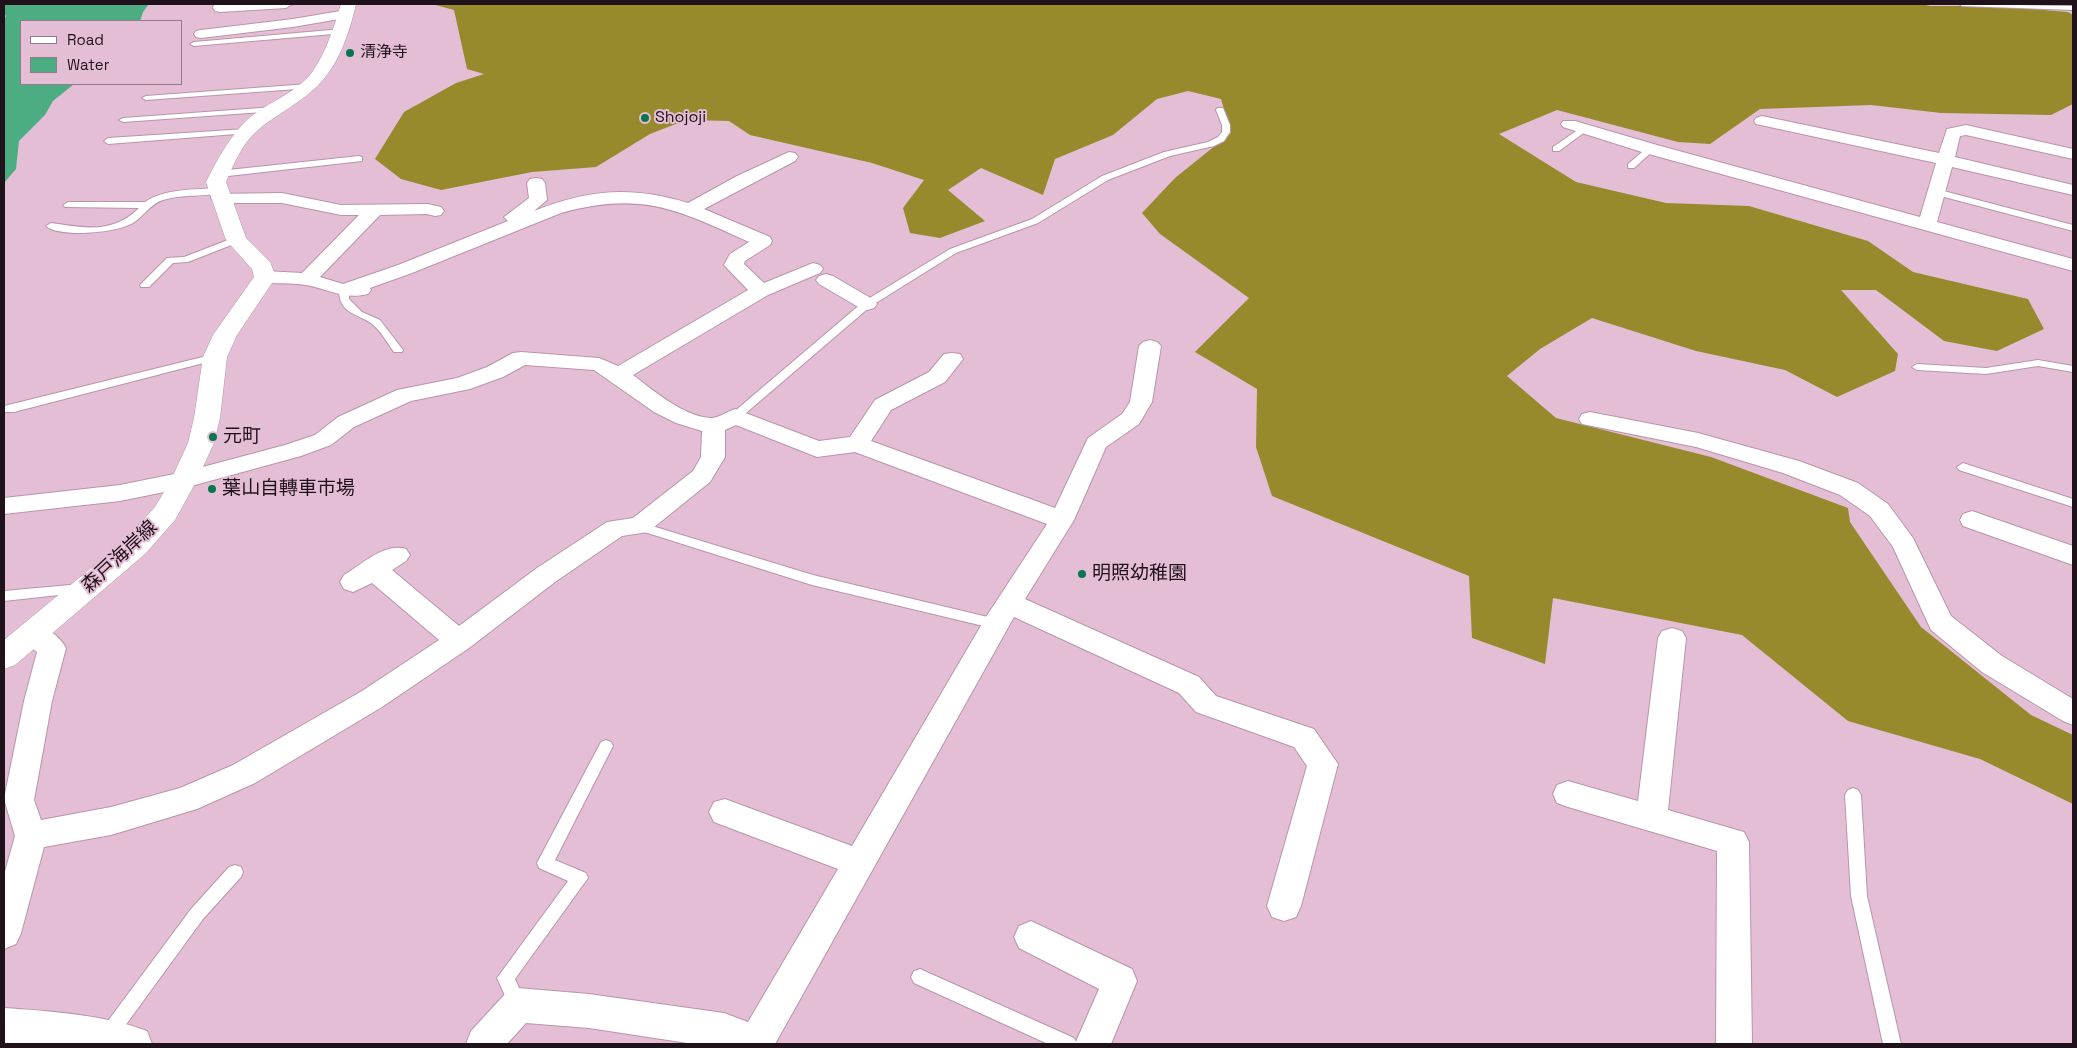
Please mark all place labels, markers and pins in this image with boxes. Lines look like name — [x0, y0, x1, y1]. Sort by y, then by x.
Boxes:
place label: 清浄寺 — [360, 43, 408, 63]
marker: 清浄寺 — [344, 47, 356, 59]
place label: Shojoji — [655, 108, 706, 128]
marker: Shojoji — [639, 112, 651, 124]
place label: 元町 — [223, 426, 261, 448]
marker: 元町 — [207, 431, 219, 443]
place label: 葉山自轉車市場 — [222, 478, 355, 500]
marker: 葉山自轉車市場 — [206, 483, 218, 495]
place label: 明照幼稚園 — [1092, 563, 1187, 585]
marker: 明照幼稚園 — [1076, 568, 1088, 580]

